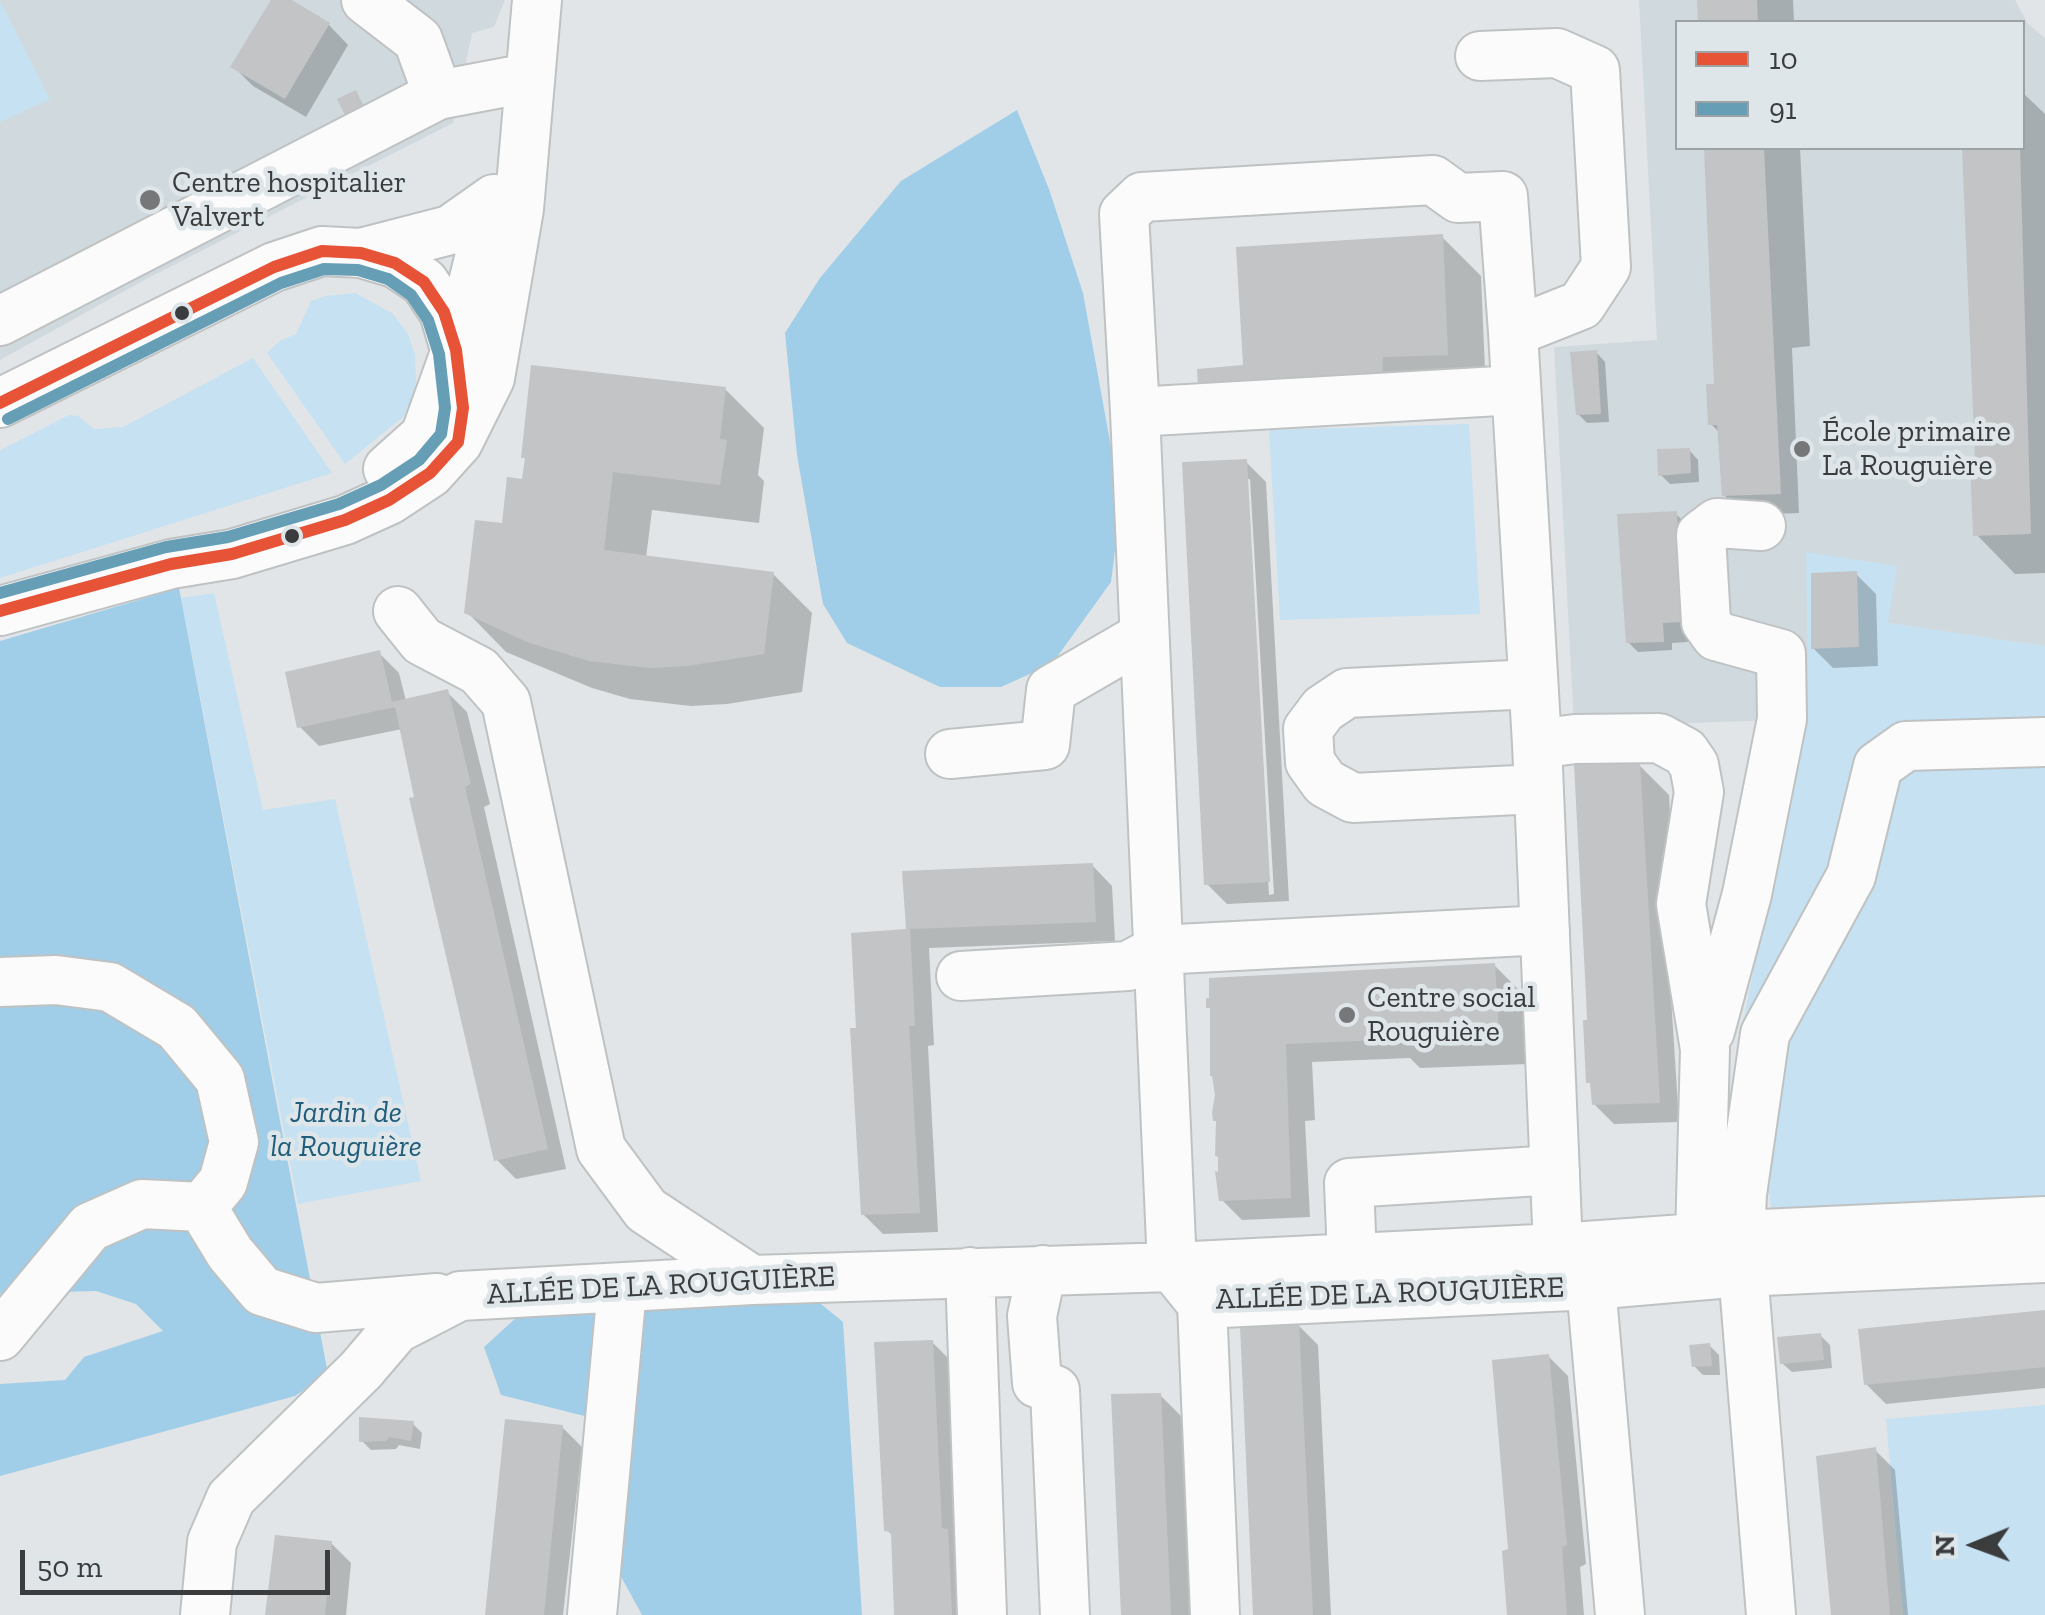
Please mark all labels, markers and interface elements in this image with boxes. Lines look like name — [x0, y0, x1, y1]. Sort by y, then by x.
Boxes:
legend — [1675, 20, 2025, 150]
text: 10 — [1769, 41, 1798, 77]
text: 91 — [1769, 91, 1796, 127]
place label: Centre hospitalier Valvert — [172, 165, 406, 236]
marker: Centre hospitalier Valvert — [137, 187, 163, 213]
unlabelled marker — [172, 303, 192, 323]
place label: École primaire La Rouguière — [1822, 414, 2011, 484]
marker: École primaire La Rouguière — [1791, 438, 1813, 460]
unlabelled marker — [282, 526, 302, 546]
place label: Centre social Rouguière — [1367, 980, 1536, 1050]
marker: Centre social Rouguière — [1336, 1004, 1358, 1026]
park label: Jardin de la Rouguière — [270, 1095, 422, 1166]
street label: ALLÉE DE LA ROUGUIÈRE — [486, 1259, 836, 1313]
street label: ALLÉE DE LA ROUGUIÈRE — [1215, 1270, 1565, 1318]
north arrow — [1925, 1495, 2025, 1595]
scale bar — [25, 1530, 335, 1592]
text: N — [1928, 1535, 1961, 1556]
text: 50 m — [37, 1549, 102, 1585]

